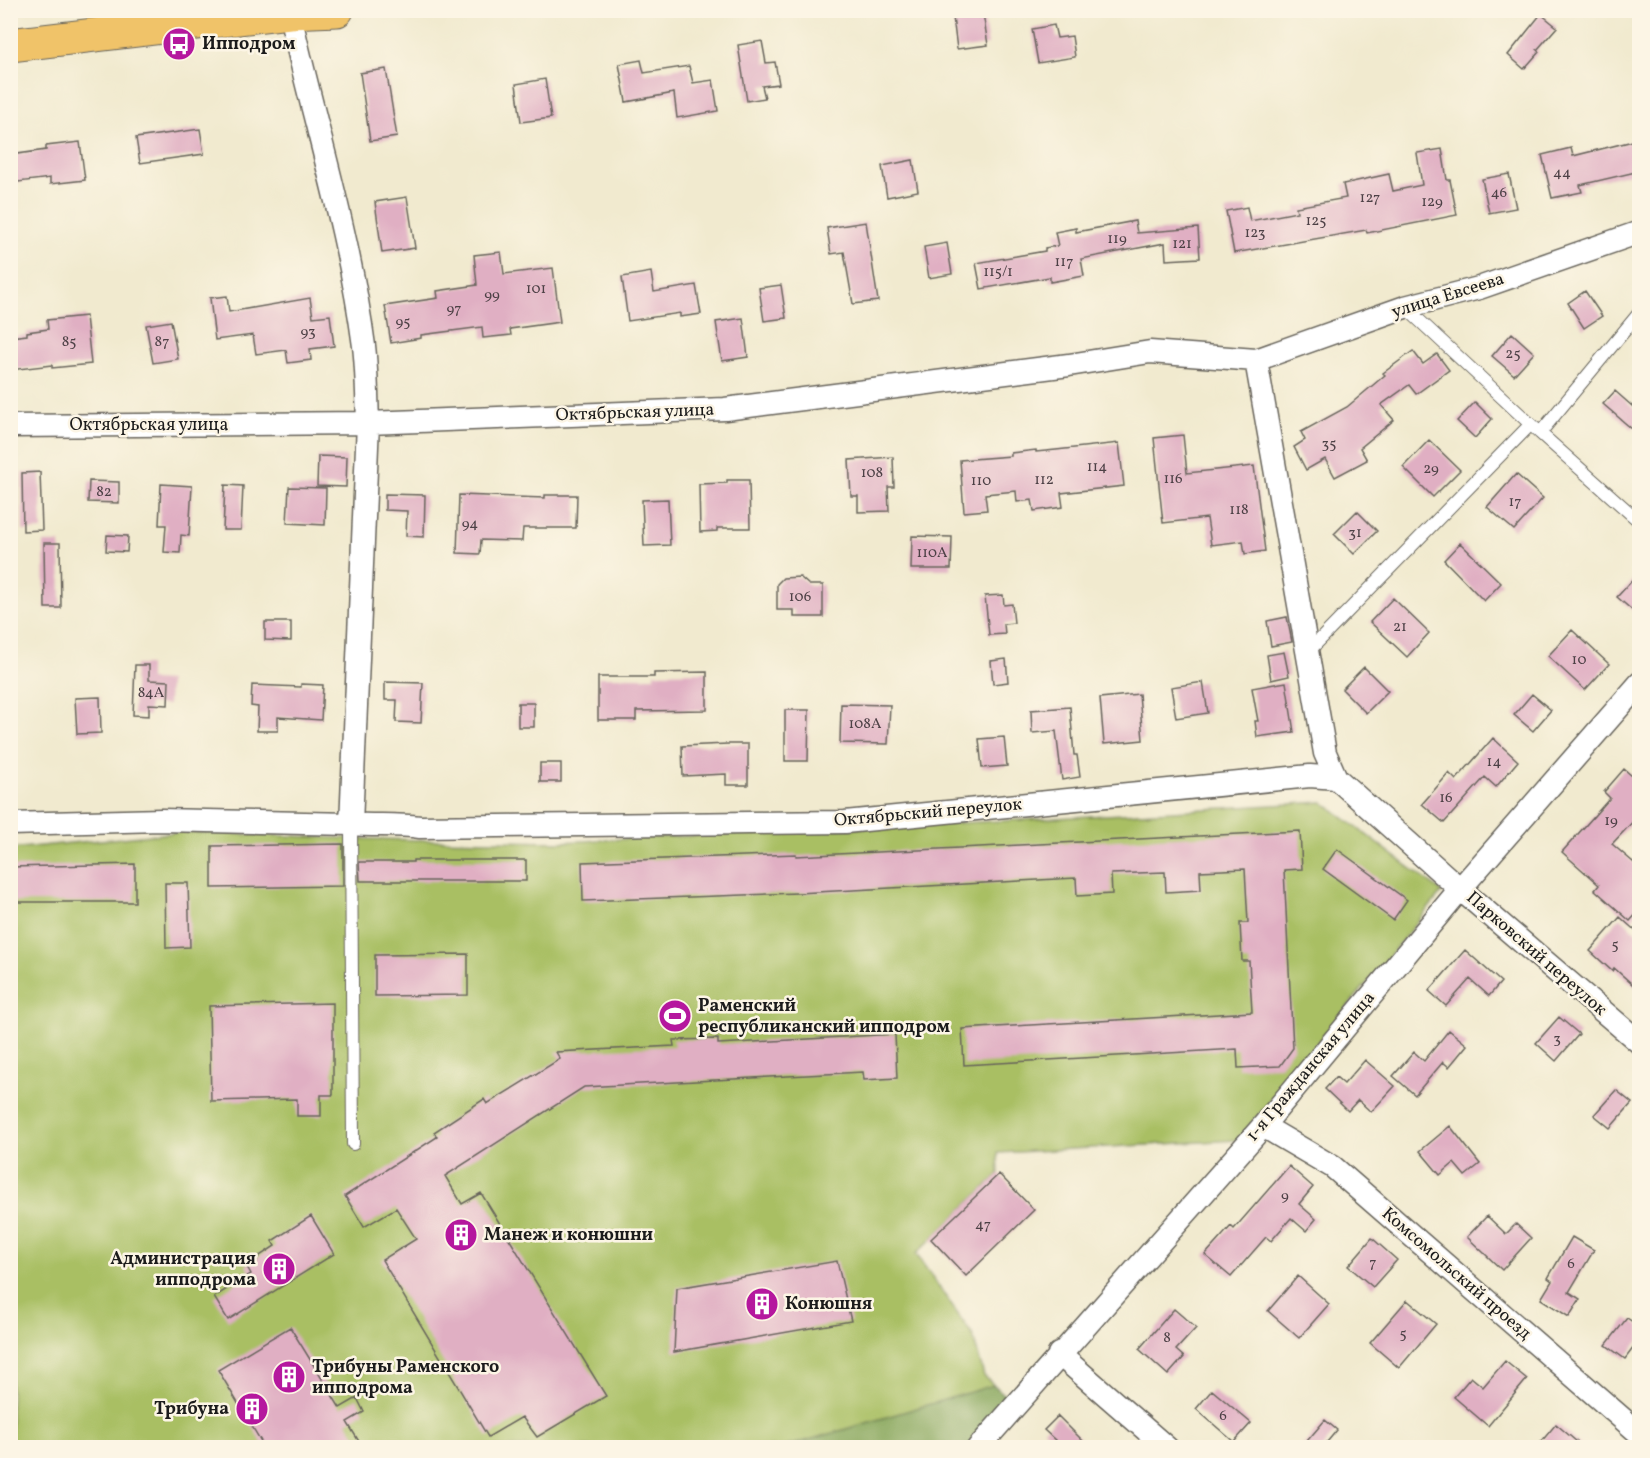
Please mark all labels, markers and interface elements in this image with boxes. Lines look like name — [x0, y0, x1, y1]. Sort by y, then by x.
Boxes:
bus stop icon: Ипподром — [161, 26, 197, 62]
place label: Ипподром — [202, 32, 296, 57]
house number: 44 — [1553, 163, 1571, 184]
house number: 46 — [1491, 183, 1507, 204]
house number: 127 — [1360, 188, 1380, 209]
house number: 129 — [1421, 192, 1443, 213]
house number: 125 — [1305, 211, 1327, 232]
house number: 123 — [1244, 223, 1266, 244]
house number: 119 — [1107, 229, 1127, 250]
house number: 121 — [1172, 234, 1192, 255]
house number: 117 — [1055, 252, 1073, 273]
house number: 115/1 — [983, 262, 1013, 283]
street label: улица Евсеева — [1388, 267, 1508, 325]
house number: 101 — [526, 279, 546, 300]
house number: 99 — [484, 285, 500, 306]
house number: 97 — [446, 299, 462, 320]
house number: 95 — [396, 312, 410, 333]
house number: 93 — [300, 322, 316, 343]
house number: 85 — [62, 332, 76, 353]
house number: 87 — [155, 332, 169, 353]
house number: 25 — [1505, 344, 1521, 365]
street label: Октябрьская улица — [555, 398, 715, 428]
street label: Октябрьская улица — [70, 413, 228, 438]
house number: 35 — [1322, 434, 1336, 455]
house number: 114 — [1087, 457, 1107, 478]
house number: 29 — [1423, 459, 1439, 480]
house number: 108 — [861, 463, 883, 484]
house number: 116 — [1163, 469, 1183, 490]
house number: 112 — [1034, 470, 1054, 491]
house number: 110 — [971, 471, 991, 492]
house number: 82 — [96, 482, 112, 503]
house number: 17 — [1508, 492, 1522, 513]
house number: 118 — [1229, 500, 1249, 521]
house number: 94 — [462, 514, 478, 535]
house number: 31 — [1348, 523, 1362, 544]
house number: 110А — [916, 543, 948, 564]
house number: 106 — [789, 587, 811, 608]
house number: 21 — [1393, 617, 1407, 638]
house number: 10 — [1572, 650, 1586, 671]
house number: 84А — [138, 683, 165, 704]
house number: 108А — [848, 714, 882, 735]
house number: 14 — [1487, 752, 1501, 773]
house number: 16 — [1439, 788, 1453, 809]
street label: Октябрьский переулок — [833, 792, 1024, 834]
house number: 19 — [1604, 811, 1618, 832]
street label: Парковский переулок — [1460, 886, 1612, 1022]
house number: 5 — [1611, 935, 1619, 956]
street label: 1-я Гражданская улица — [1241, 987, 1381, 1147]
place label: Раменский республиканский ипподром — [698, 994, 951, 1040]
sports icon: Раменский республиканский ипподром — [657, 998, 693, 1034]
house number: 3 — [1553, 1029, 1561, 1050]
house number: 9 — [1281, 1186, 1289, 1207]
street label: Комсомольский проезд — [1376, 1202, 1536, 1346]
house number: 47 — [975, 1215, 991, 1236]
building icon: Манеж и конюшни — [443, 1217, 479, 1253]
place label: Манеж и конюшни — [484, 1223, 653, 1248]
place label: Администрация ипподрома — [110, 1247, 256, 1293]
building icon: Администрация ипподрома — [261, 1251, 297, 1287]
house number: 7 — [1369, 1253, 1377, 1274]
house number: 6 — [1567, 1254, 1575, 1275]
building icon: Конюшня — [744, 1286, 780, 1322]
place label: Конюшня — [785, 1292, 872, 1317]
house number: 5 — [1399, 1324, 1407, 1345]
house number: 8 — [1163, 1328, 1171, 1349]
place label: Трибуны Раменского ипподрома — [312, 1355, 499, 1401]
building icon: Трибуны Раменского ипподрома — [271, 1359, 307, 1395]
building icon: Трибуна — [234, 1391, 270, 1427]
place label: Трибуна — [154, 1397, 229, 1422]
house number: 6 — [1219, 1406, 1227, 1427]

